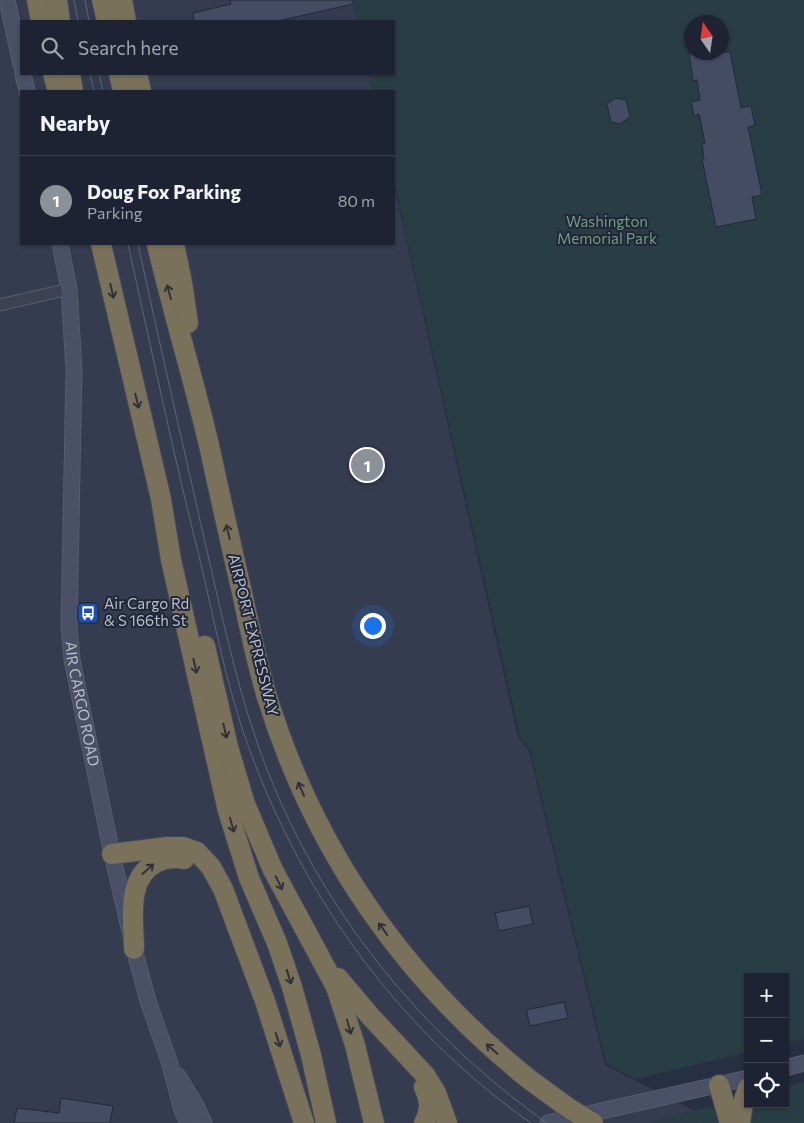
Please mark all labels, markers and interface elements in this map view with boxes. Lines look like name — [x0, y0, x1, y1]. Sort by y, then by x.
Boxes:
north arrow — [684, 15, 729, 60]
search box — [20, 20, 395, 75]
icon: search — [38, 34, 66, 62]
text: Search here — [78, 36, 178, 59]
text: Nearby — [40, 110, 110, 135]
text: Doug Fox Parking — [87, 180, 241, 203]
text: 1 — [52, 191, 60, 210]
text: 80 m — [338, 191, 375, 210]
text: Parking — [87, 203, 142, 222]
park label: Washington Memorial Park — [557, 212, 657, 247]
one-way arrow — [108, 283, 117, 299]
one-way arrow — [163, 285, 173, 301]
one-way arrow — [133, 393, 142, 409]
pin: 1 — [351, 446, 383, 484]
one-way arrow — [223, 525, 232, 541]
street label: AIRPORT EXPRESSWAY — [225, 552, 283, 718]
place label: Air Cargo Rd & S 166th St — [104, 594, 189, 629]
bus stop icon: Air Cargo Rd & S 166th St — [76, 601, 100, 625]
your location — [360, 613, 386, 639]
street label: AIR CARGO ROAD — [62, 640, 104, 768]
one-way arrow — [191, 658, 200, 674]
one-way arrow — [221, 722, 230, 738]
one-way arrow — [296, 782, 306, 797]
one-way arrow — [228, 816, 237, 832]
one-way arrow — [142, 864, 155, 875]
one-way arrow — [275, 875, 285, 890]
one-way arrow — [378, 922, 388, 936]
one-way arrow — [284, 968, 294, 984]
map controls — [744, 973, 789, 1108]
button: + — [744, 973, 789, 1018]
button: − — [744, 1018, 789, 1063]
one-way arrow — [345, 1019, 355, 1035]
one-way arrow — [274, 1031, 283, 1047]
one-way arrow — [486, 1043, 499, 1054]
button: locate — [744, 1063, 789, 1108]

